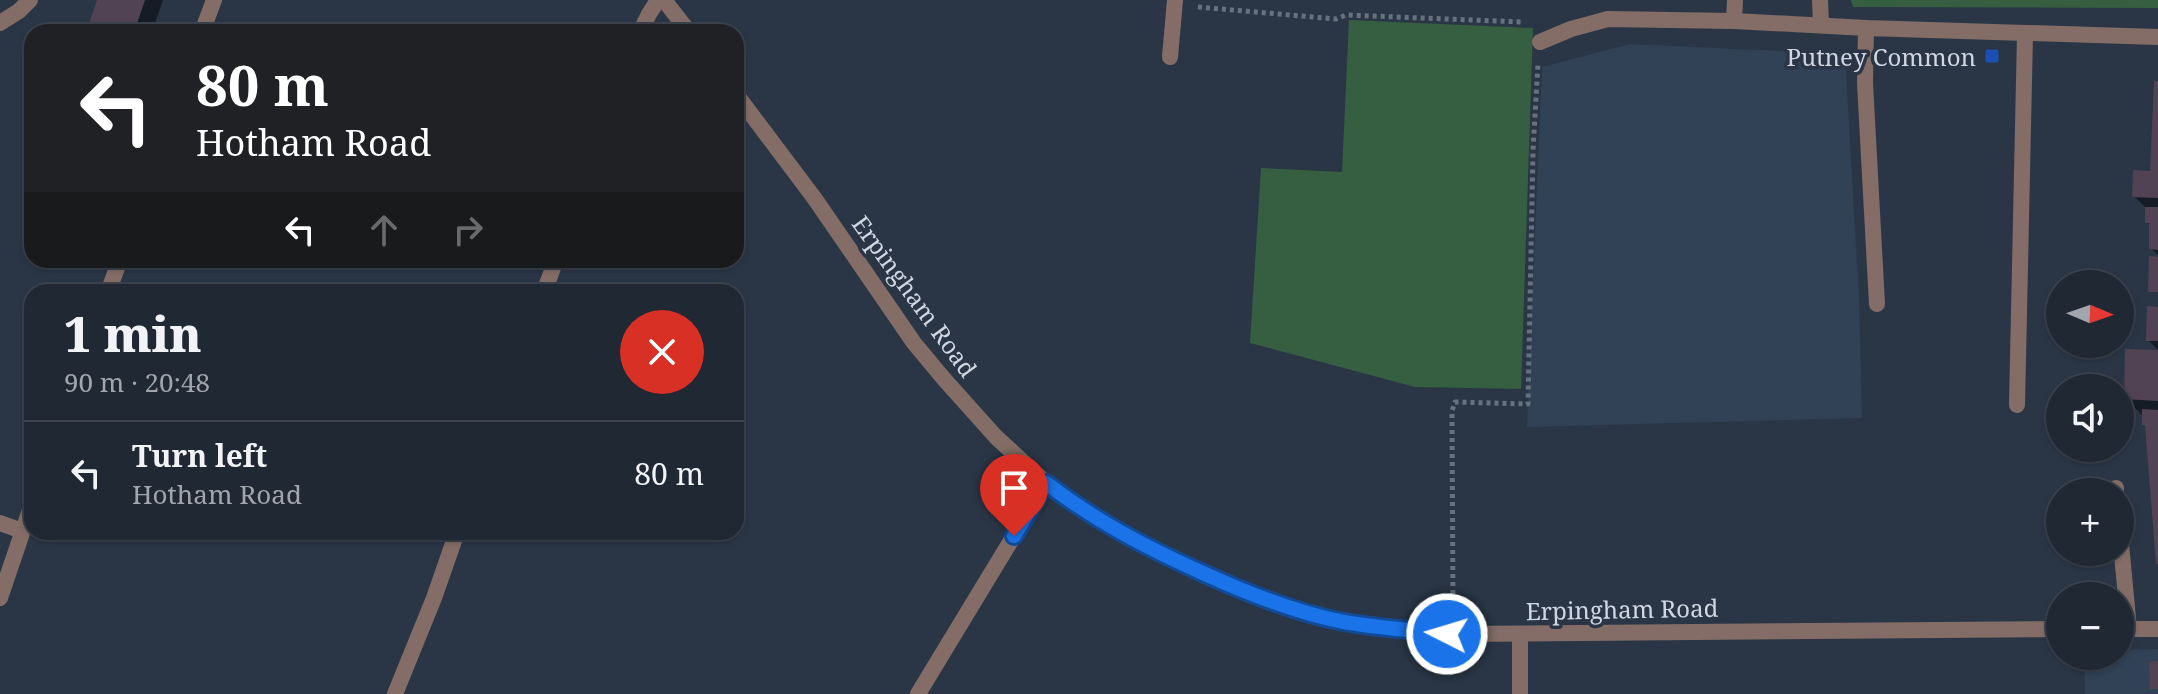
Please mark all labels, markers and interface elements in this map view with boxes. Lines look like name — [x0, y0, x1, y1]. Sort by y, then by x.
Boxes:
place label: Putney Common — [1786, 40, 1976, 73]
text: 80 m — [196, 46, 329, 122]
marker: Putney Common — [1983, 47, 2001, 65]
icon: left — [64, 56, 168, 160]
text: Hotham Road — [196, 118, 431, 167]
icon: left — [278, 208, 322, 252]
icon: ahead — [362, 208, 406, 252]
icon: right — [446, 208, 490, 252]
street label: Erpingham Road — [845, 208, 985, 384]
north arrow — [2046, 270, 2134, 358]
map controls — [2046, 270, 2134, 670]
text: 1 min — [64, 301, 202, 366]
button: close — [620, 310, 704, 394]
text: 90 m · 20:48 — [64, 364, 210, 400]
button: sound — [2046, 374, 2134, 462]
text: Turn left — [132, 435, 267, 476]
icon: left — [64, 451, 108, 495]
text: 80 m — [634, 453, 704, 494]
pin — [980, 454, 1048, 536]
icon: arrive — [992, 466, 1036, 510]
text: Hotham Road — [132, 476, 302, 512]
button: + — [2046, 478, 2134, 566]
button: − — [2046, 582, 2134, 670]
street label: Erpingham Road — [1525, 591, 1719, 627]
position arrow — [1405, 592, 1489, 676]

